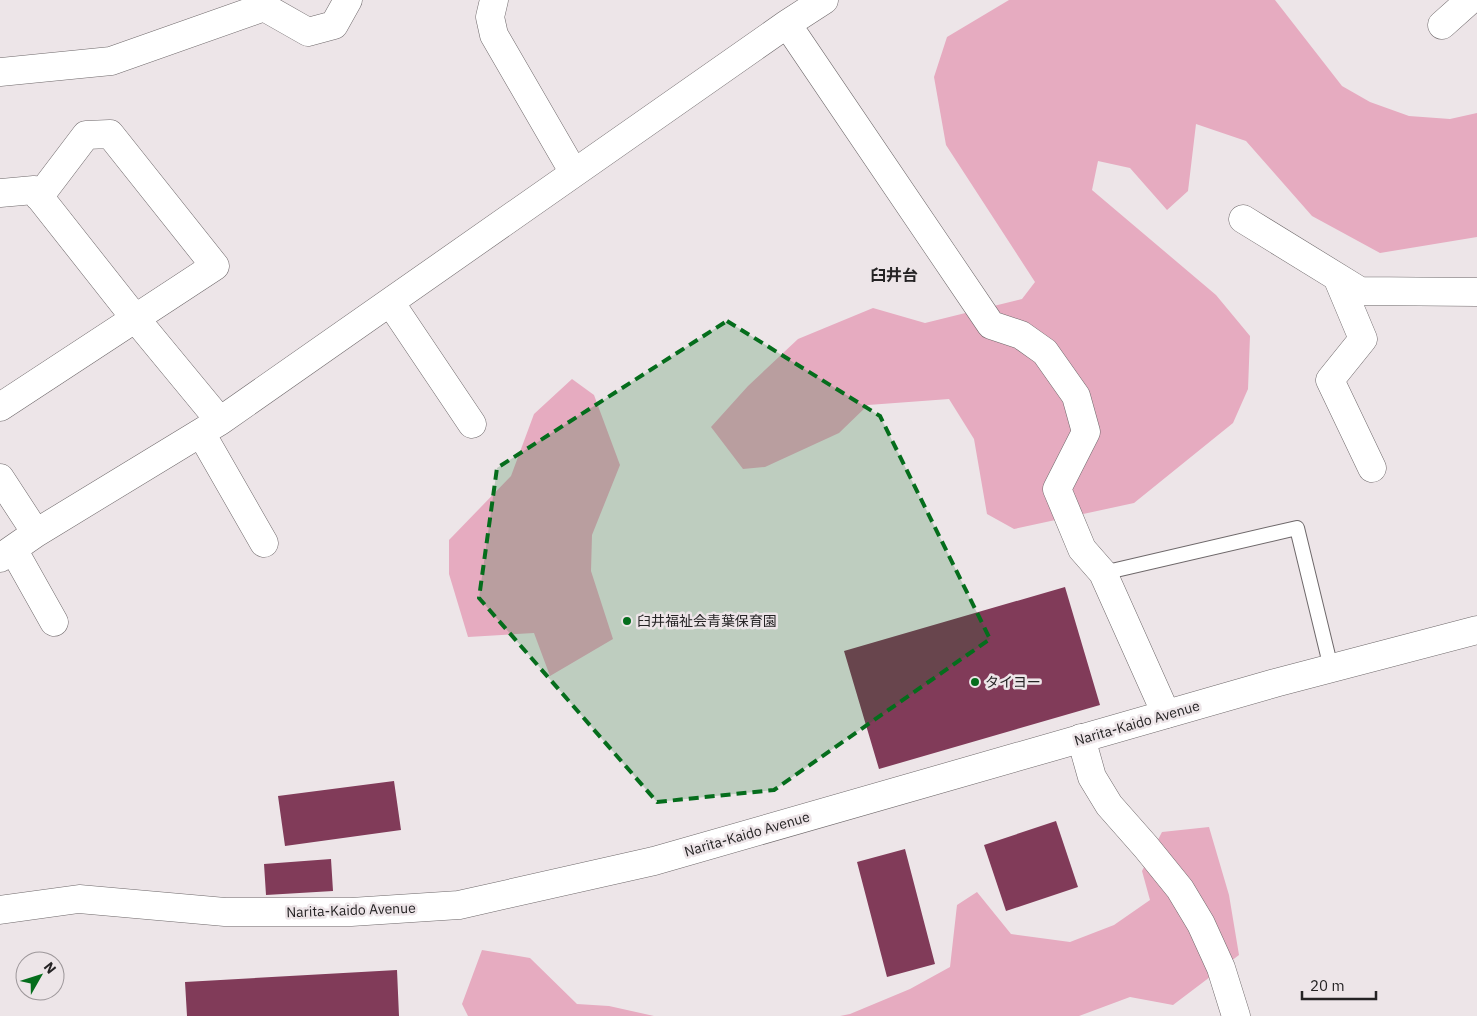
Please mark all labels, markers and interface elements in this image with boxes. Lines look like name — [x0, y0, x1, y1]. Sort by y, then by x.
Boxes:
district label: 臼井台 — [870, 265, 918, 285]
place label: 臼井福祉会青葉保育園 — [637, 612, 777, 630]
marker: 臼井福祉会青葉保育園 — [621, 615, 633, 627]
place label: タイヨー — [985, 673, 1041, 691]
marker: タイヨー — [969, 676, 981, 688]
street label: Narita-Kaido Avenue — [1072, 696, 1202, 750]
street label: Narita-Kaido Avenue — [682, 807, 812, 861]
street label: Narita-Kaido Avenue — [286, 899, 416, 921]
north arrow — [15, 951, 65, 1001]
text: N — [40, 958, 60, 977]
scale bar — [1302, 968, 1376, 1000]
text: 20 m — [1310, 976, 1345, 995]

